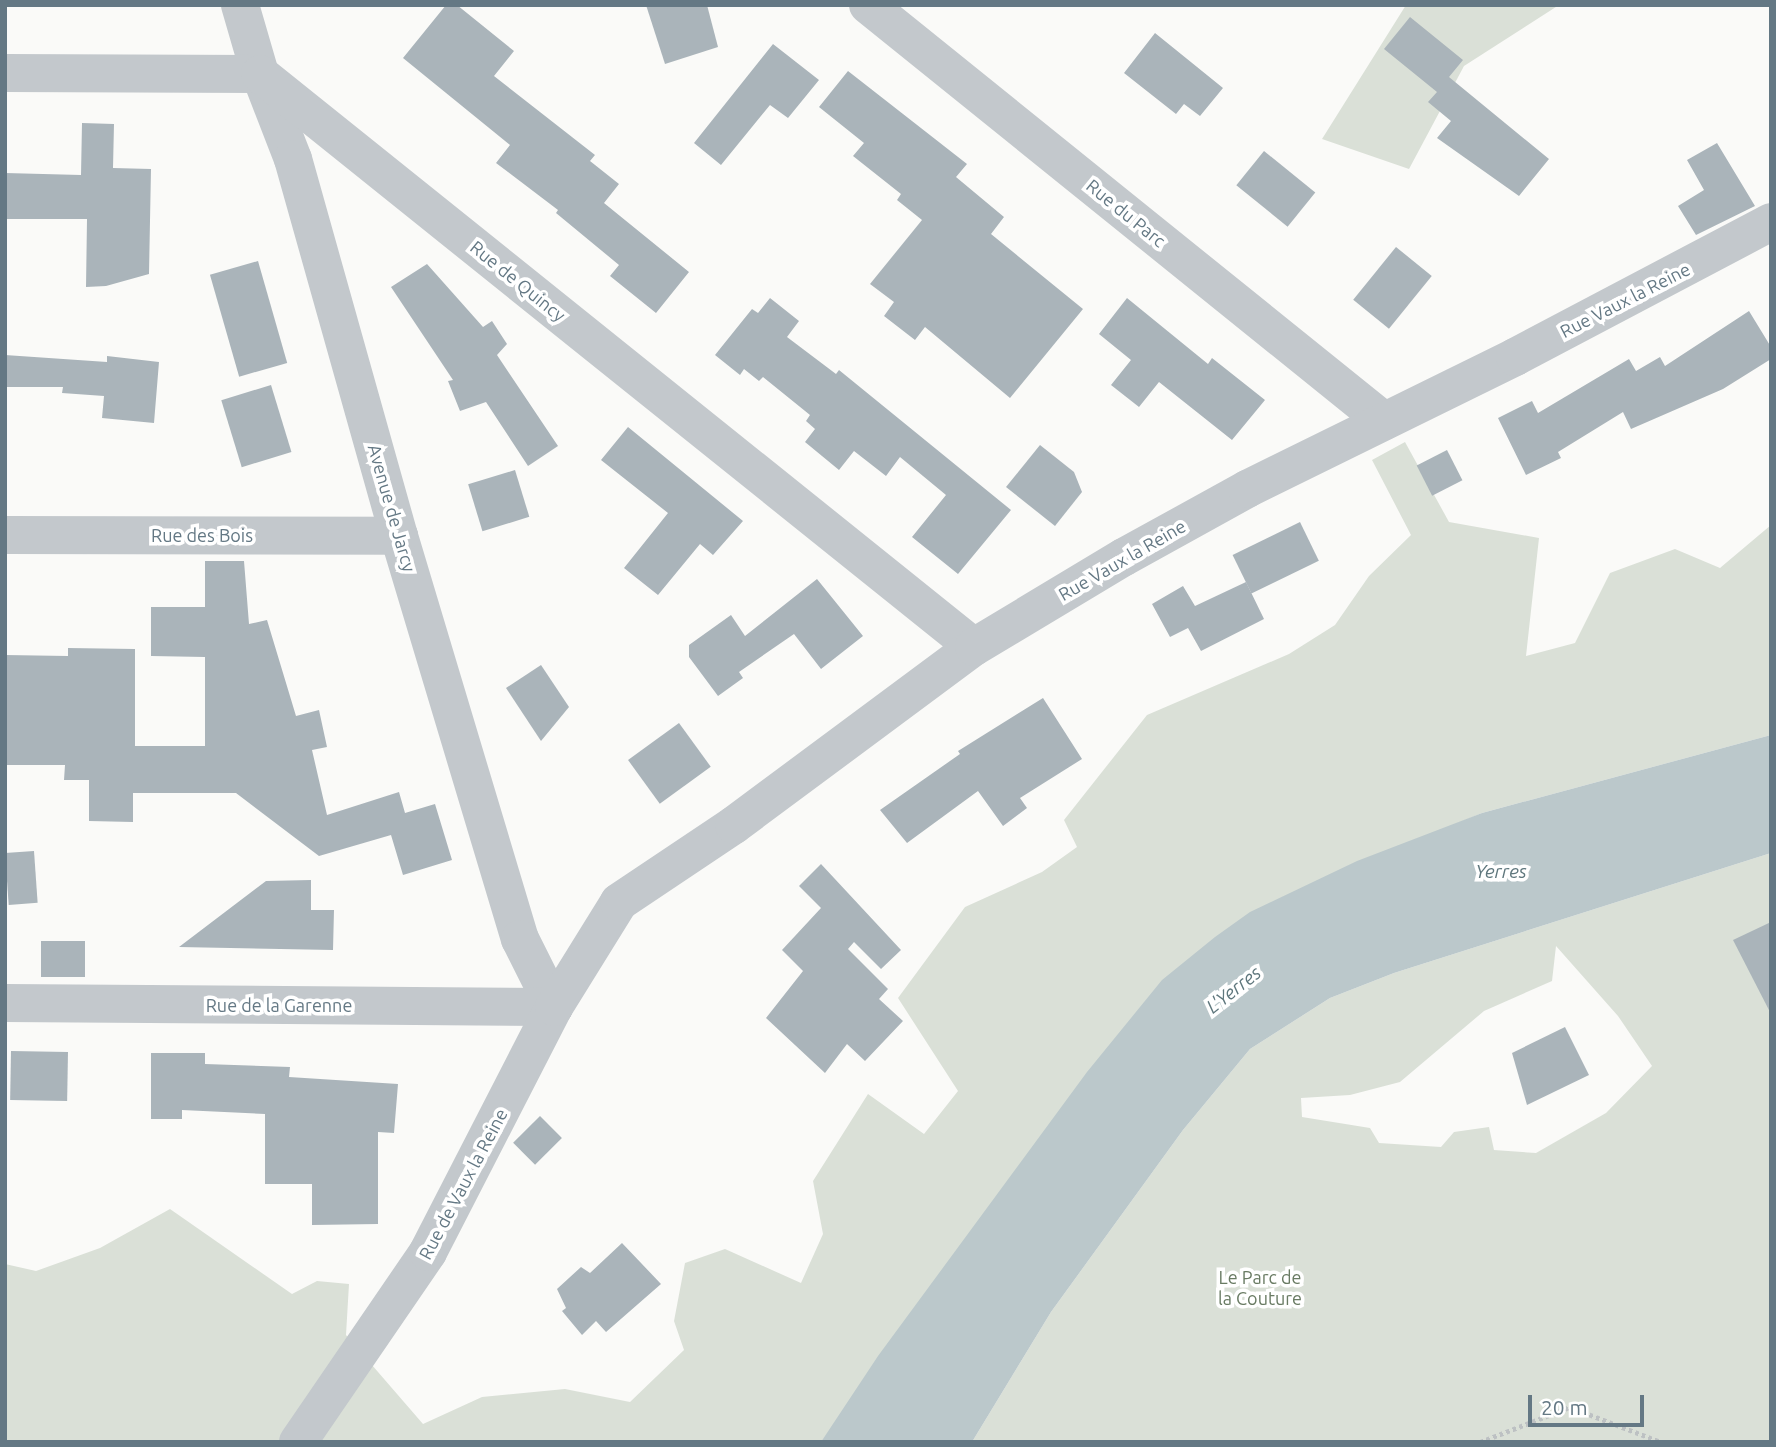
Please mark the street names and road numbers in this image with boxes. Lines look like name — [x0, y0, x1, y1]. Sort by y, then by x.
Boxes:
street label: Rue du Parc — [1082, 175, 1170, 251]
street label: Rue de Quincy — [466, 236, 570, 326]
street label: Rue Vaux la Reine — [1556, 258, 1694, 342]
street label: Avenue de Jarcy — [363, 442, 421, 574]
street label: Rue Vaux la Reine — [1055, 515, 1189, 605]
street label: Rue des Bois — [151, 524, 253, 546]
street label: Rue de la Garenne — [206, 994, 352, 1016]
street label: Rue de Vaux la Reine — [414, 1105, 512, 1263]

